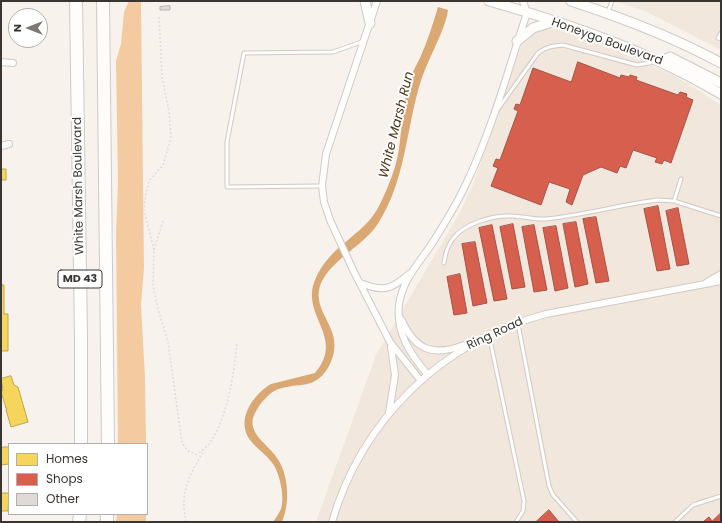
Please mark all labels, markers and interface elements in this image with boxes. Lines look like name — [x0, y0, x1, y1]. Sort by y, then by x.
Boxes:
north arrow — [8, 8, 48, 48]
street label: Honeygo Boulevard — [549, 15, 665, 69]
text: N — [9, 24, 25, 32]
water label: White Marsh Run — [376, 70, 418, 180]
street label: White Marsh Boulevard — [71, 117, 87, 255]
road number: MD 43 — [58, 270, 102, 288]
street label: Ring Road — [465, 315, 525, 353]
legend — [8, 443, 148, 515]
text: Homes — [46, 450, 88, 467]
text: Shops — [46, 470, 83, 487]
text: Other — [46, 490, 79, 507]

